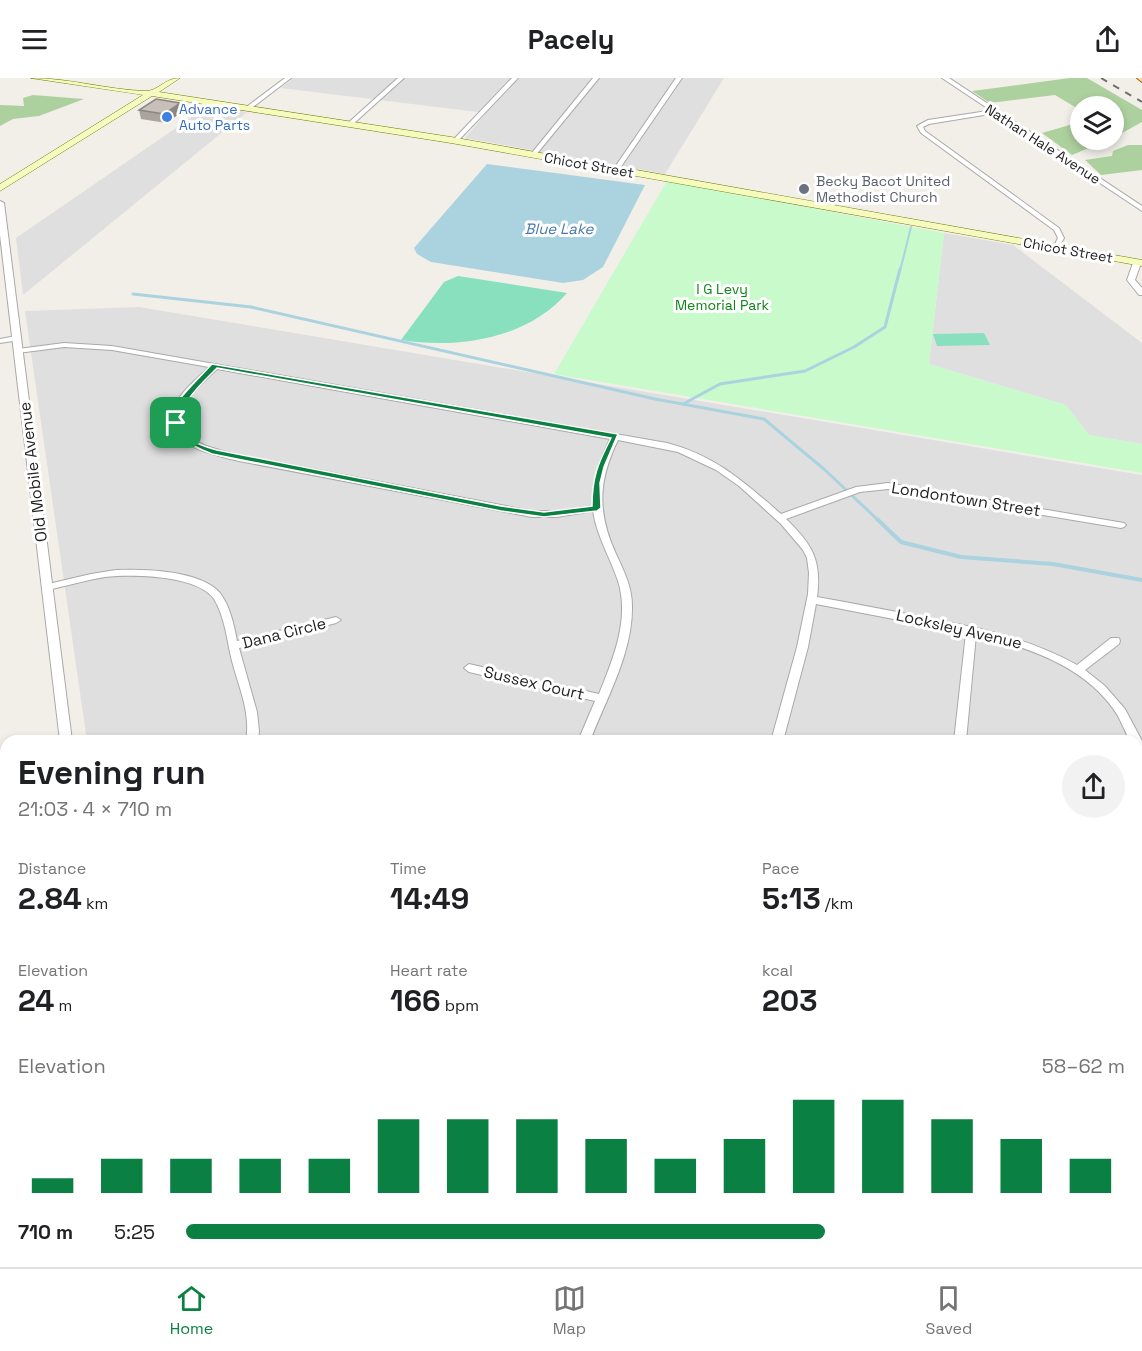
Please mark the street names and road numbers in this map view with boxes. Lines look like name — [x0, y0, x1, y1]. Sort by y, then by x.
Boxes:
street label: Nathan Hale Avenue — [982, 100, 1104, 188]
street label: Chicot Street — [543, 148, 635, 182]
street label: Chicot Street — [1022, 233, 1114, 267]
street label: Old Mobile Avenue — [14, 401, 52, 543]
street label: Londontown Street — [890, 477, 1042, 521]
street label: Locksley Avenue — [894, 604, 1024, 654]
street label: Dana Circle — [240, 612, 328, 654]
street label: Sussex Court — [482, 661, 586, 705]

